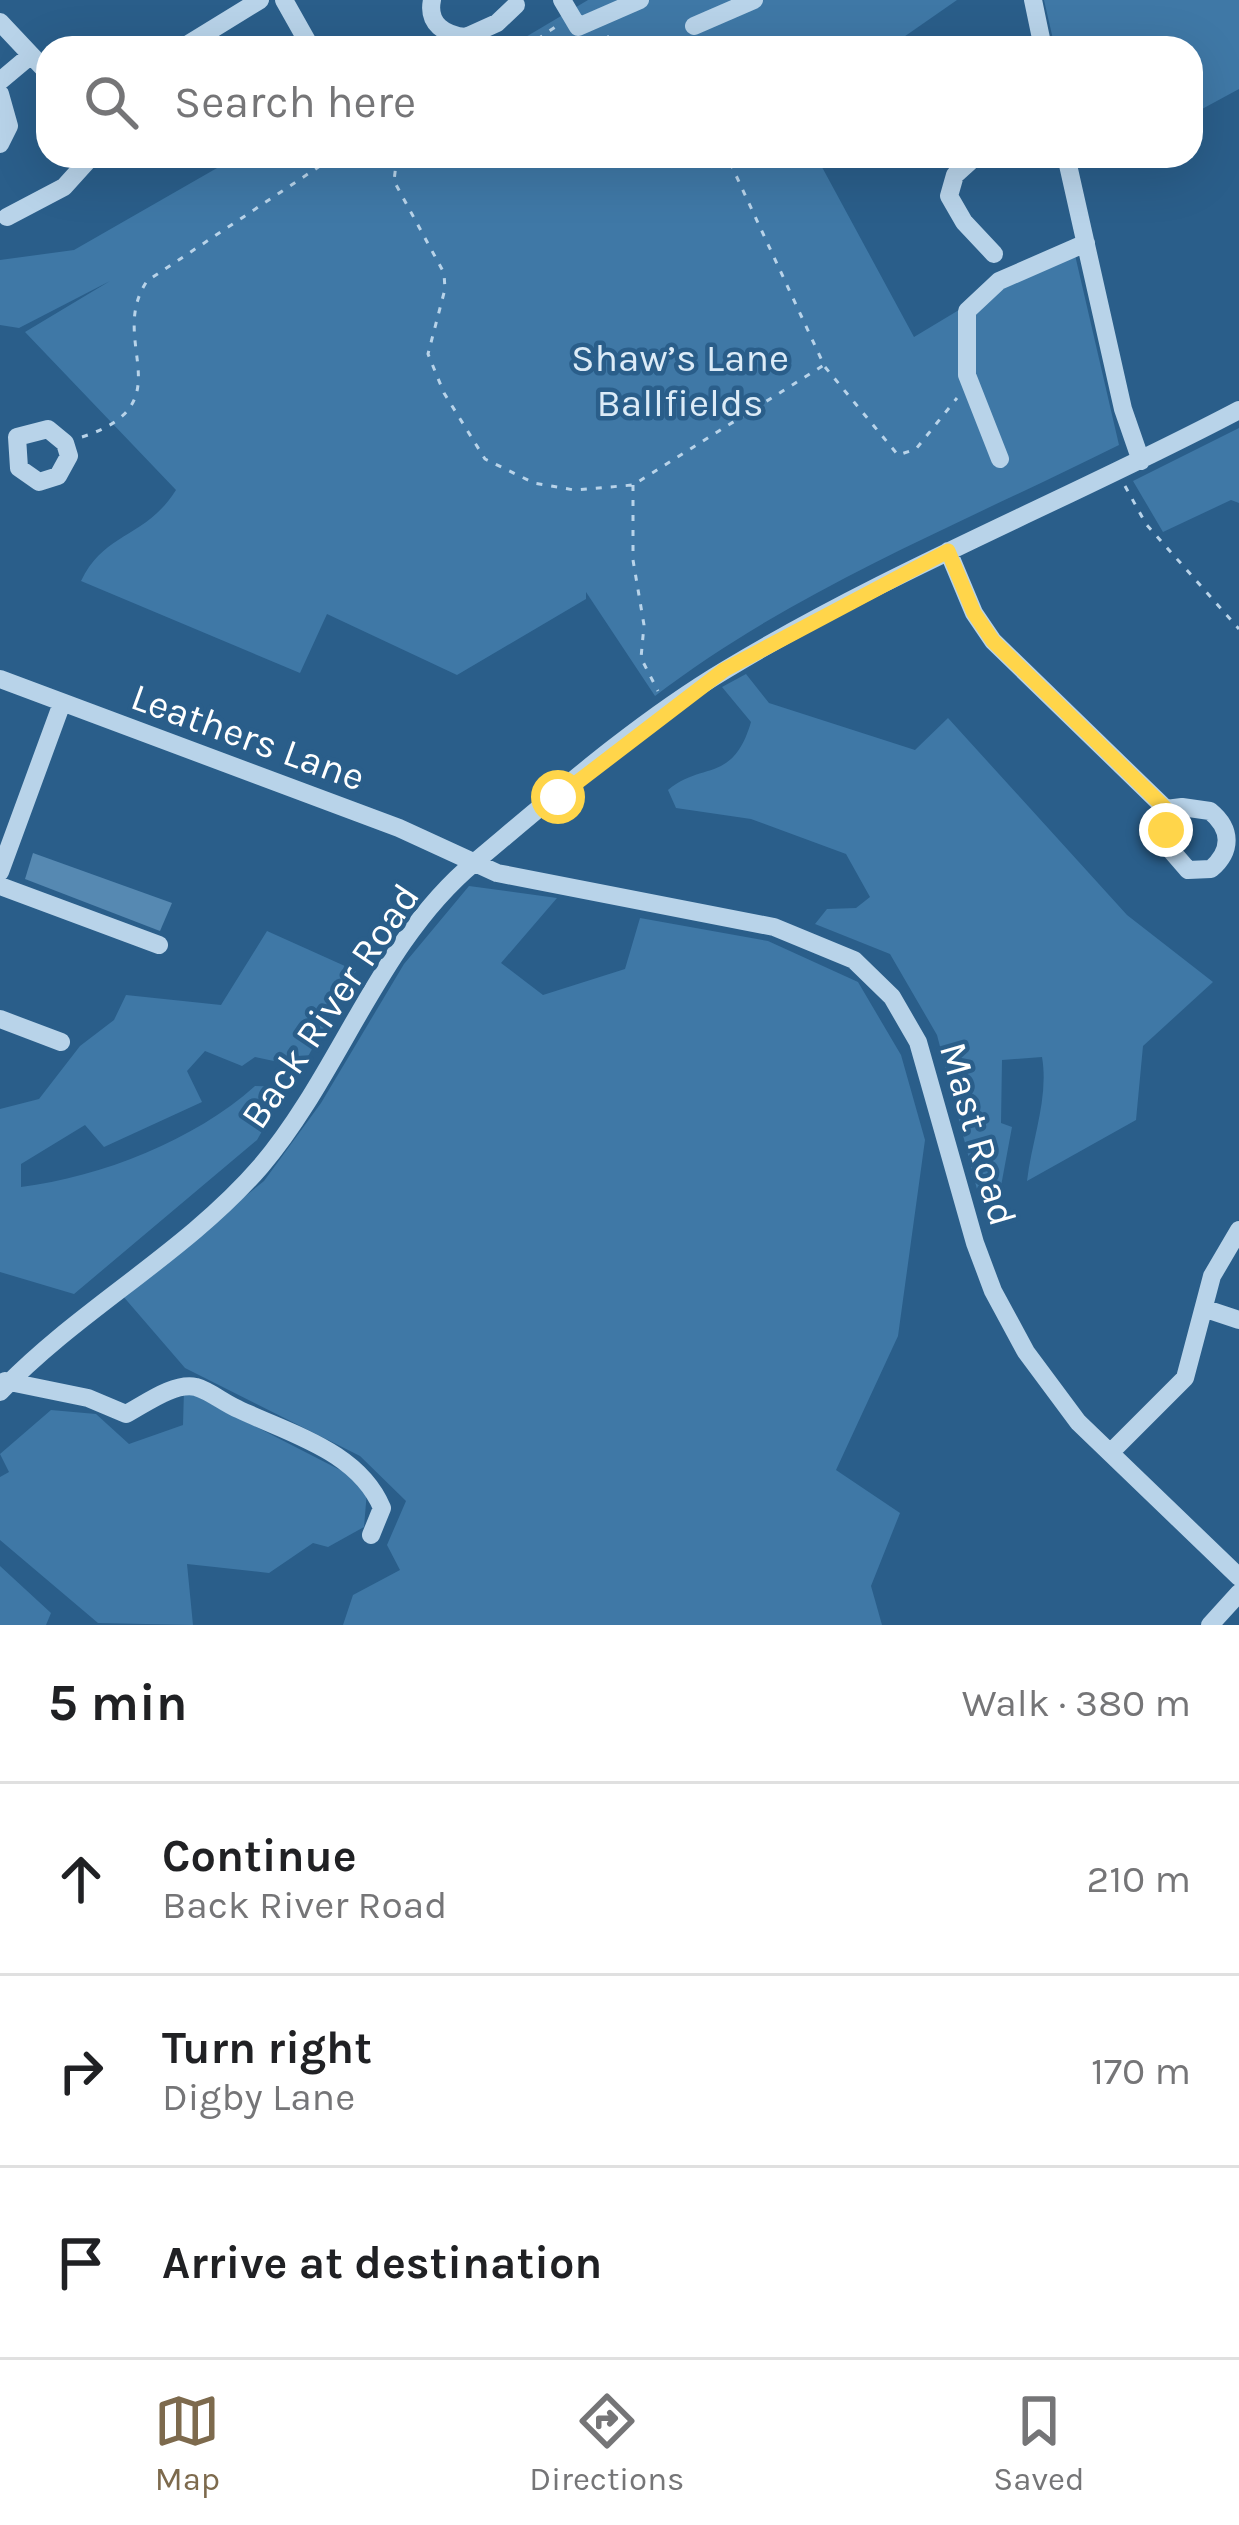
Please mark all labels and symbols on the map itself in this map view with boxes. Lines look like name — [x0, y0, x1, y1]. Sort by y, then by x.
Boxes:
park label: Shaw’s Lane Ballfields — [571, 335, 789, 426]
street label: Leathers Lane — [125, 673, 371, 801]
route start — [531, 770, 585, 824]
route end — [1139, 803, 1193, 857]
street label: Back River Road — [231, 875, 429, 1137]
street label: Mast Road — [930, 1037, 1026, 1231]

